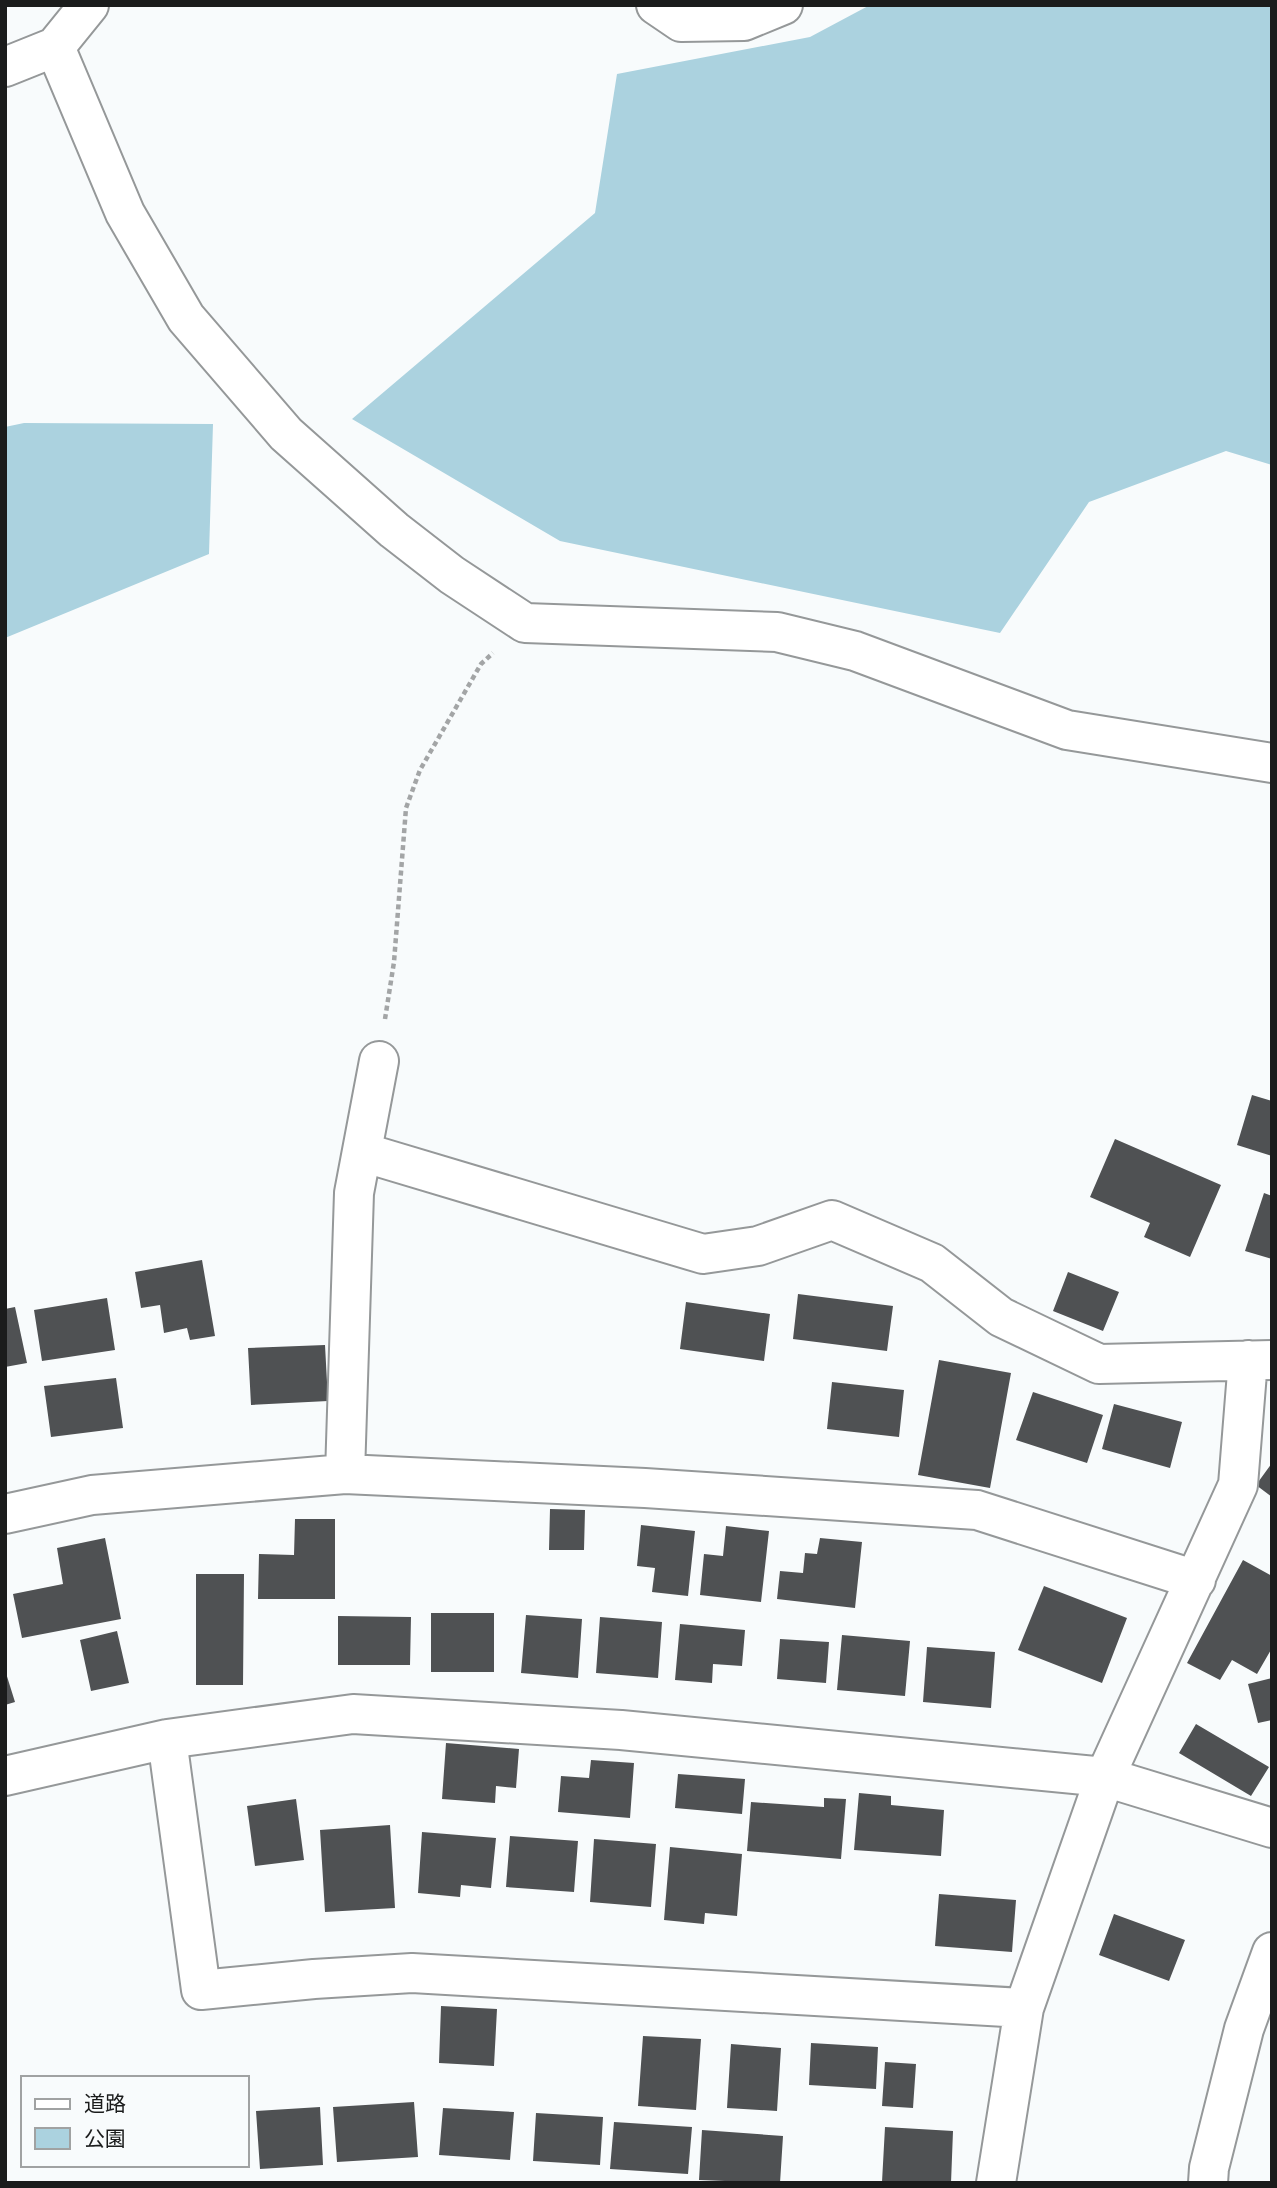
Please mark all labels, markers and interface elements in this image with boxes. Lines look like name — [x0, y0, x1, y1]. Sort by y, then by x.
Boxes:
legend — [21, 2076, 248, 2167]
text: 道路 — [84, 2089, 126, 2117]
text: 公園 — [84, 2124, 126, 2152]

